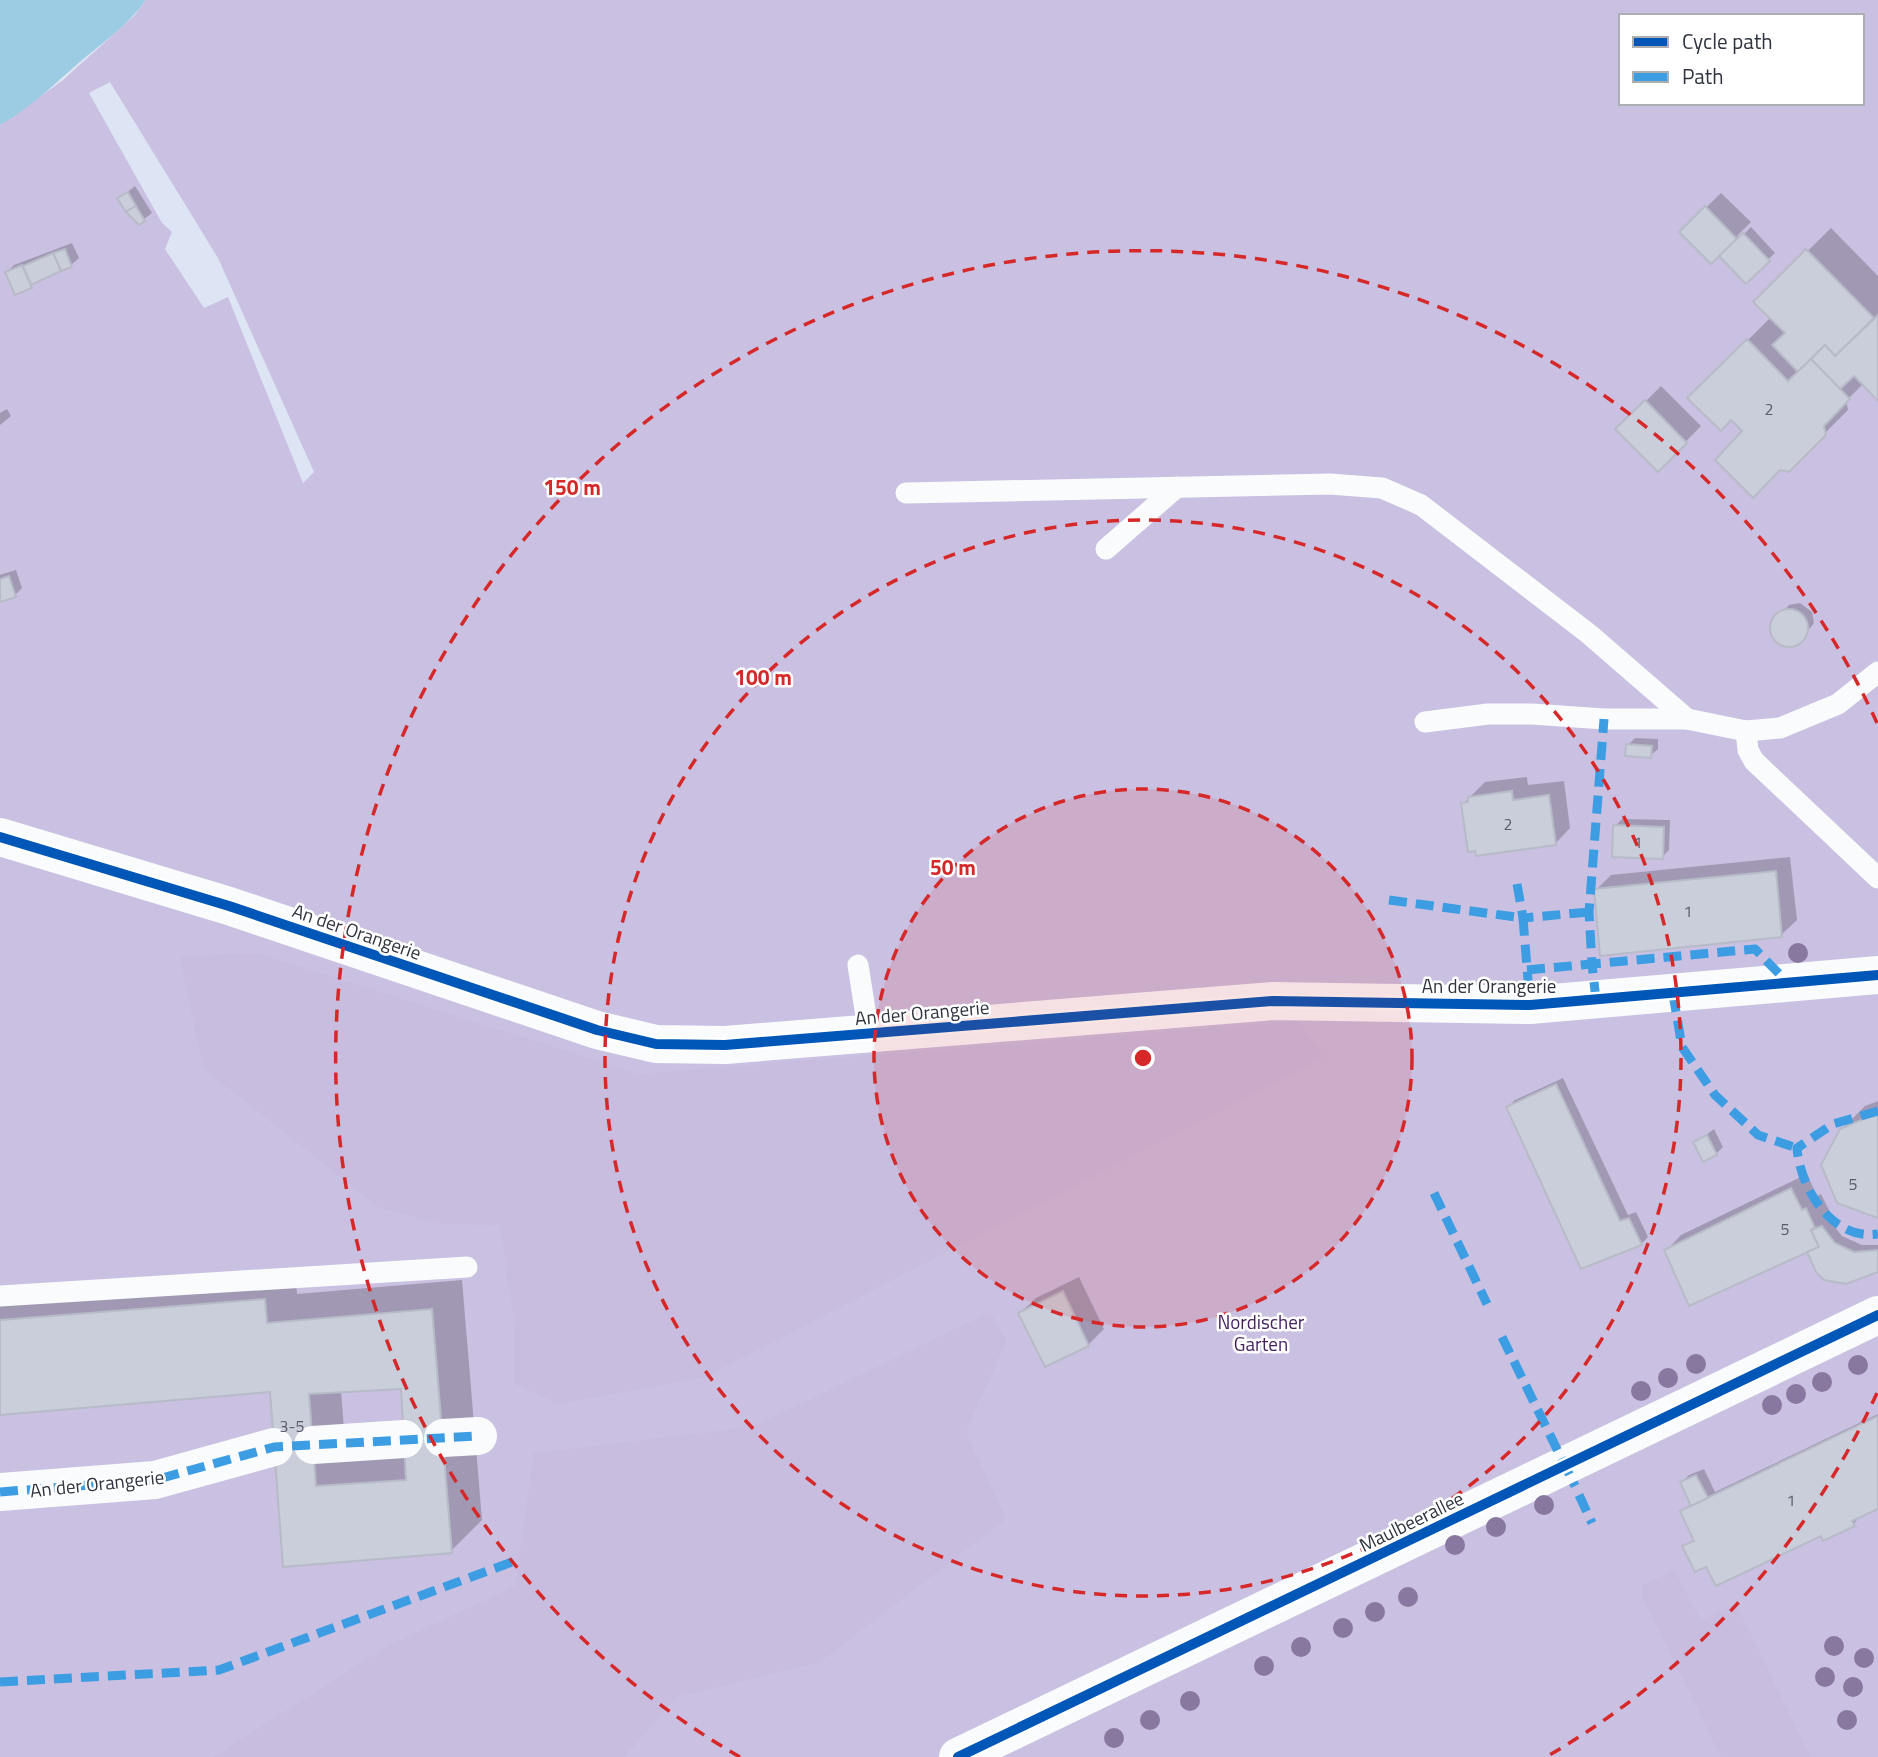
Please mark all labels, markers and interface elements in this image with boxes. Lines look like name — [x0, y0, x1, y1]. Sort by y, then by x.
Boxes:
legend — [1619, 14, 1864, 105]
text: Cycle path — [1682, 25, 1773, 57]
text: Path — [1682, 60, 1724, 92]
house number: 2 — [1765, 397, 1773, 421]
text: 150 m — [543, 471, 601, 503]
text: 100 m — [734, 661, 792, 693]
house number: 2 — [1504, 812, 1512, 836]
house number: 1 — [1634, 830, 1642, 854]
text: 50 m — [930, 851, 976, 883]
street label: An der Orangerie — [289, 895, 425, 967]
house number: 1 — [1684, 899, 1692, 923]
street label: An der Orangerie — [1422, 971, 1556, 1000]
street label: An der Orangerie — [854, 992, 990, 1032]
centre of rings — [1131, 1046, 1155, 1070]
house number: 5 — [1849, 1172, 1858, 1196]
house number: 5 — [1781, 1217, 1790, 1241]
park label: Nordischer Garten — [1218, 1307, 1305, 1358]
house number: 3-5 — [280, 1414, 304, 1438]
street label: An der Orangerie — [29, 1462, 165, 1504]
street label: Maulbeerallee — [1354, 1483, 1468, 1559]
house number: 1 — [1787, 1488, 1795, 1512]

